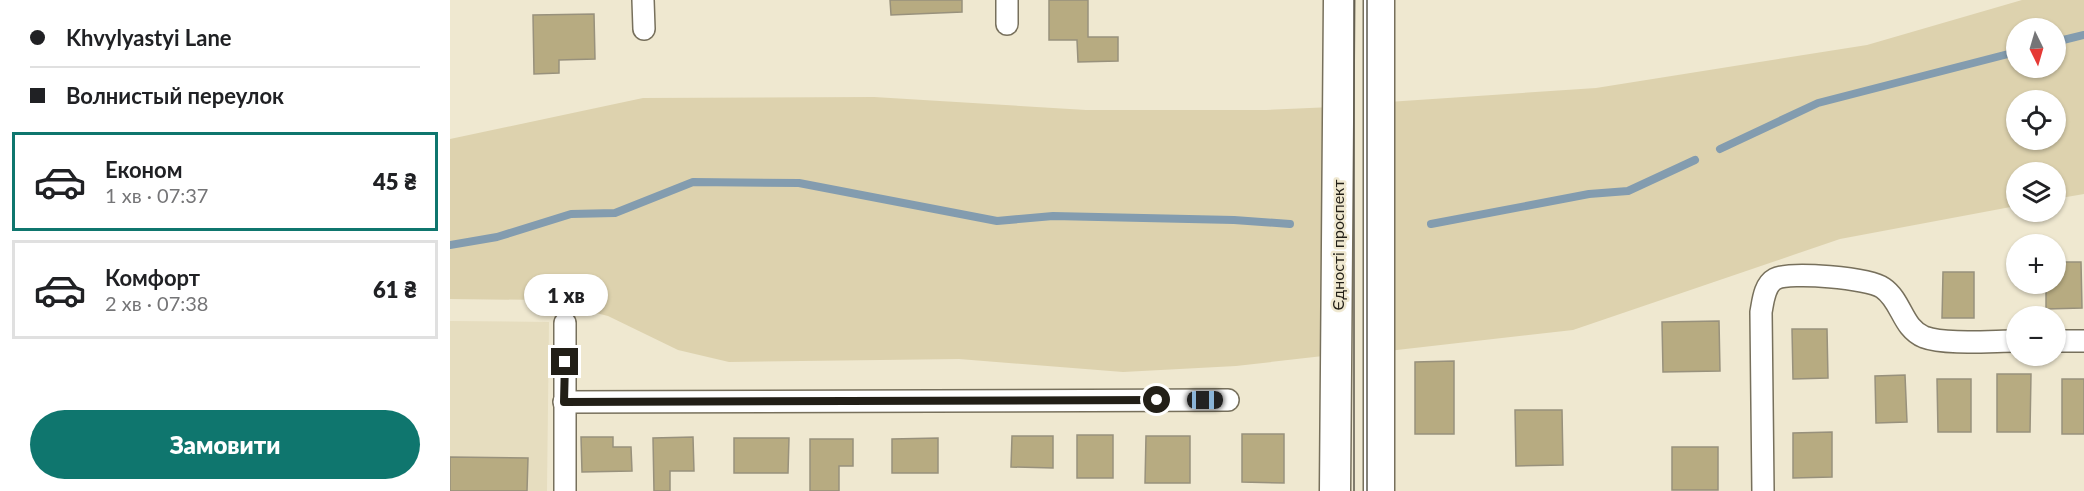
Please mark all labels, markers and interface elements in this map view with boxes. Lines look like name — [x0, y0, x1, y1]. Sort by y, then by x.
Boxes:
north arrow — [2006, 18, 2066, 78]
map controls — [2006, 18, 2066, 366]
text: Khvylyastyi Lane — [66, 24, 232, 51]
text: Волнистый переулок — [66, 82, 284, 109]
button: locate — [2006, 90, 2066, 150]
icon: car — [33, 155, 87, 209]
text: Економ — [105, 156, 183, 183]
button: layers — [2006, 162, 2066, 222]
text: 45 ₴ — [373, 168, 417, 195]
street label: Єдності проспект — [1328, 180, 1347, 310]
text: 1 хв · 07:37 — [105, 183, 208, 207]
button: + — [2006, 234, 2066, 294]
icon: car — [33, 263, 87, 317]
text: Комфорт — [105, 264, 200, 291]
callout: 1 хв — [523, 275, 607, 317]
text: 61 ₴ — [373, 276, 417, 303]
text: 1 хв — [547, 283, 585, 307]
text: 2 хв · 07:38 — [105, 291, 208, 315]
button: − — [2006, 306, 2066, 366]
route end — [551, 348, 578, 375]
route start — [1143, 386, 1170, 413]
car — [1187, 391, 1223, 409]
button: Замовити — [30, 410, 420, 479]

